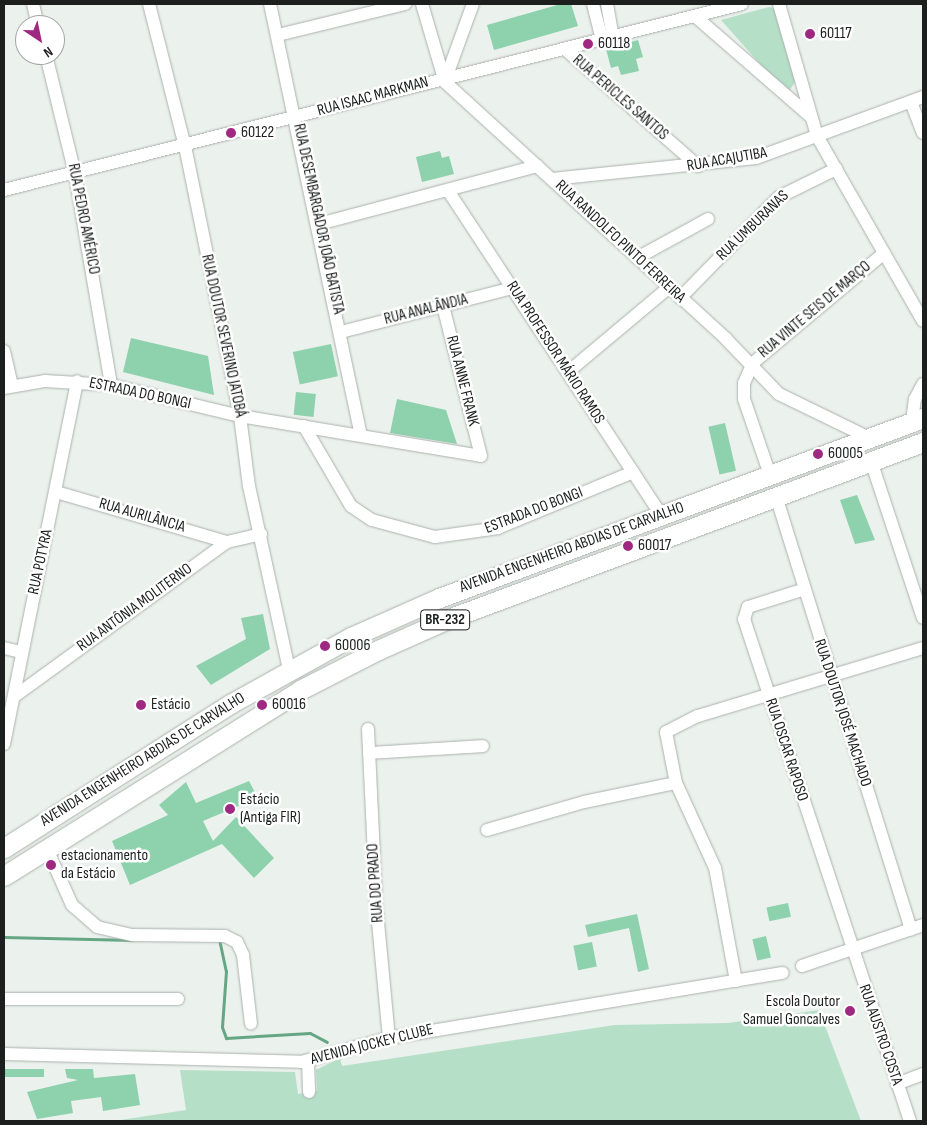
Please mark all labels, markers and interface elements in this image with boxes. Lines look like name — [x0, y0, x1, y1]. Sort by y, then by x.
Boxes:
north arrow — [15, 15, 65, 65]
place label: 60117 — [820, 24, 852, 44]
marker: 60117 — [804, 28, 816, 40]
place label: 60118 — [598, 34, 630, 54]
marker: 60118 — [582, 38, 594, 50]
text: N — [40, 43, 56, 61]
street label: RUA PERICLES SANTOS — [568, 51, 672, 145]
street label: RUA ISAAC MARKMAN — [315, 73, 431, 121]
street label: RUA DESEMBARGADOR JOÃO BATISTA — [288, 122, 348, 316]
place label: 60122 — [241, 123, 274, 143]
marker: 60122 — [225, 127, 237, 139]
street label: RUA ACAJUTIBA — [685, 144, 769, 176]
street label: RUA PEDRO AMÉRICO — [63, 162, 103, 276]
street label: RUA RANDOLFO PINTO FERREIRA — [551, 177, 689, 307]
street label: RUA UMBURANAS — [713, 187, 793, 265]
street label: RUA DOUTOR SEVERINO JATOBÁ — [196, 253, 250, 419]
street label: RUA VINTE SEIS DE MARÇO — [755, 257, 875, 363]
street label: RUA PROFESSOR MÁRIO RAMOS — [502, 278, 608, 428]
street label: RUA ANALÂNDIA — [382, 290, 470, 330]
street label: RUA ANNE FRANK — [441, 334, 483, 428]
street label: ESTRADA DO BONGI — [87, 374, 193, 414]
place label: 60005 — [828, 444, 863, 464]
marker: 60005 — [812, 448, 824, 460]
street label: ESTRADA DO BONGI — [482, 483, 586, 539]
street label: RUA AURILÂNCIA — [97, 495, 187, 537]
street label: AVENIDA ENGENHEIRO ABDIAS DE CARVALHO — [457, 498, 687, 598]
street label: RUA POTYRA — [25, 528, 57, 596]
place label: 60017 — [638, 536, 671, 556]
marker: 60017 — [622, 540, 634, 552]
street label: RUA ANTÔNIA MOLITERNO — [74, 560, 196, 656]
road number: BR-232 — [420, 608, 470, 632]
place label: 60006 — [335, 636, 370, 656]
street label: RUA DOUTOR JOSÉ MACHADO — [809, 637, 875, 789]
marker: 60006 — [319, 640, 331, 652]
street label: AVENIDA ENGENHEIRO ABDIAS DE CARVALHO — [37, 689, 249, 831]
place label: Estácio — [151, 695, 190, 715]
place label: 60016 — [272, 695, 306, 715]
street label: RUA OSCAR RAPOSO — [760, 696, 812, 804]
marker: Estácio — [135, 699, 147, 711]
marker: 60016 — [256, 699, 268, 711]
place label: Estácio (Antiga FIR) — [240, 790, 301, 828]
marker: Estácio (Antiga FIR) — [224, 803, 236, 815]
street label: RUA DO PRADO — [364, 843, 388, 923]
place label: estacionamento da Estácio — [61, 846, 148, 884]
marker: estacionamento da Estácio — [45, 859, 57, 871]
street label: RUA AUSTRO COSTA — [854, 982, 906, 1088]
place label: Escola Doutor Samuel Goncalves — [743, 992, 840, 1030]
marker: Escola Doutor Samuel Goncalves — [844, 1005, 856, 1017]
street label: AVENIDA JOCKEY CLUBE — [309, 1020, 435, 1070]

